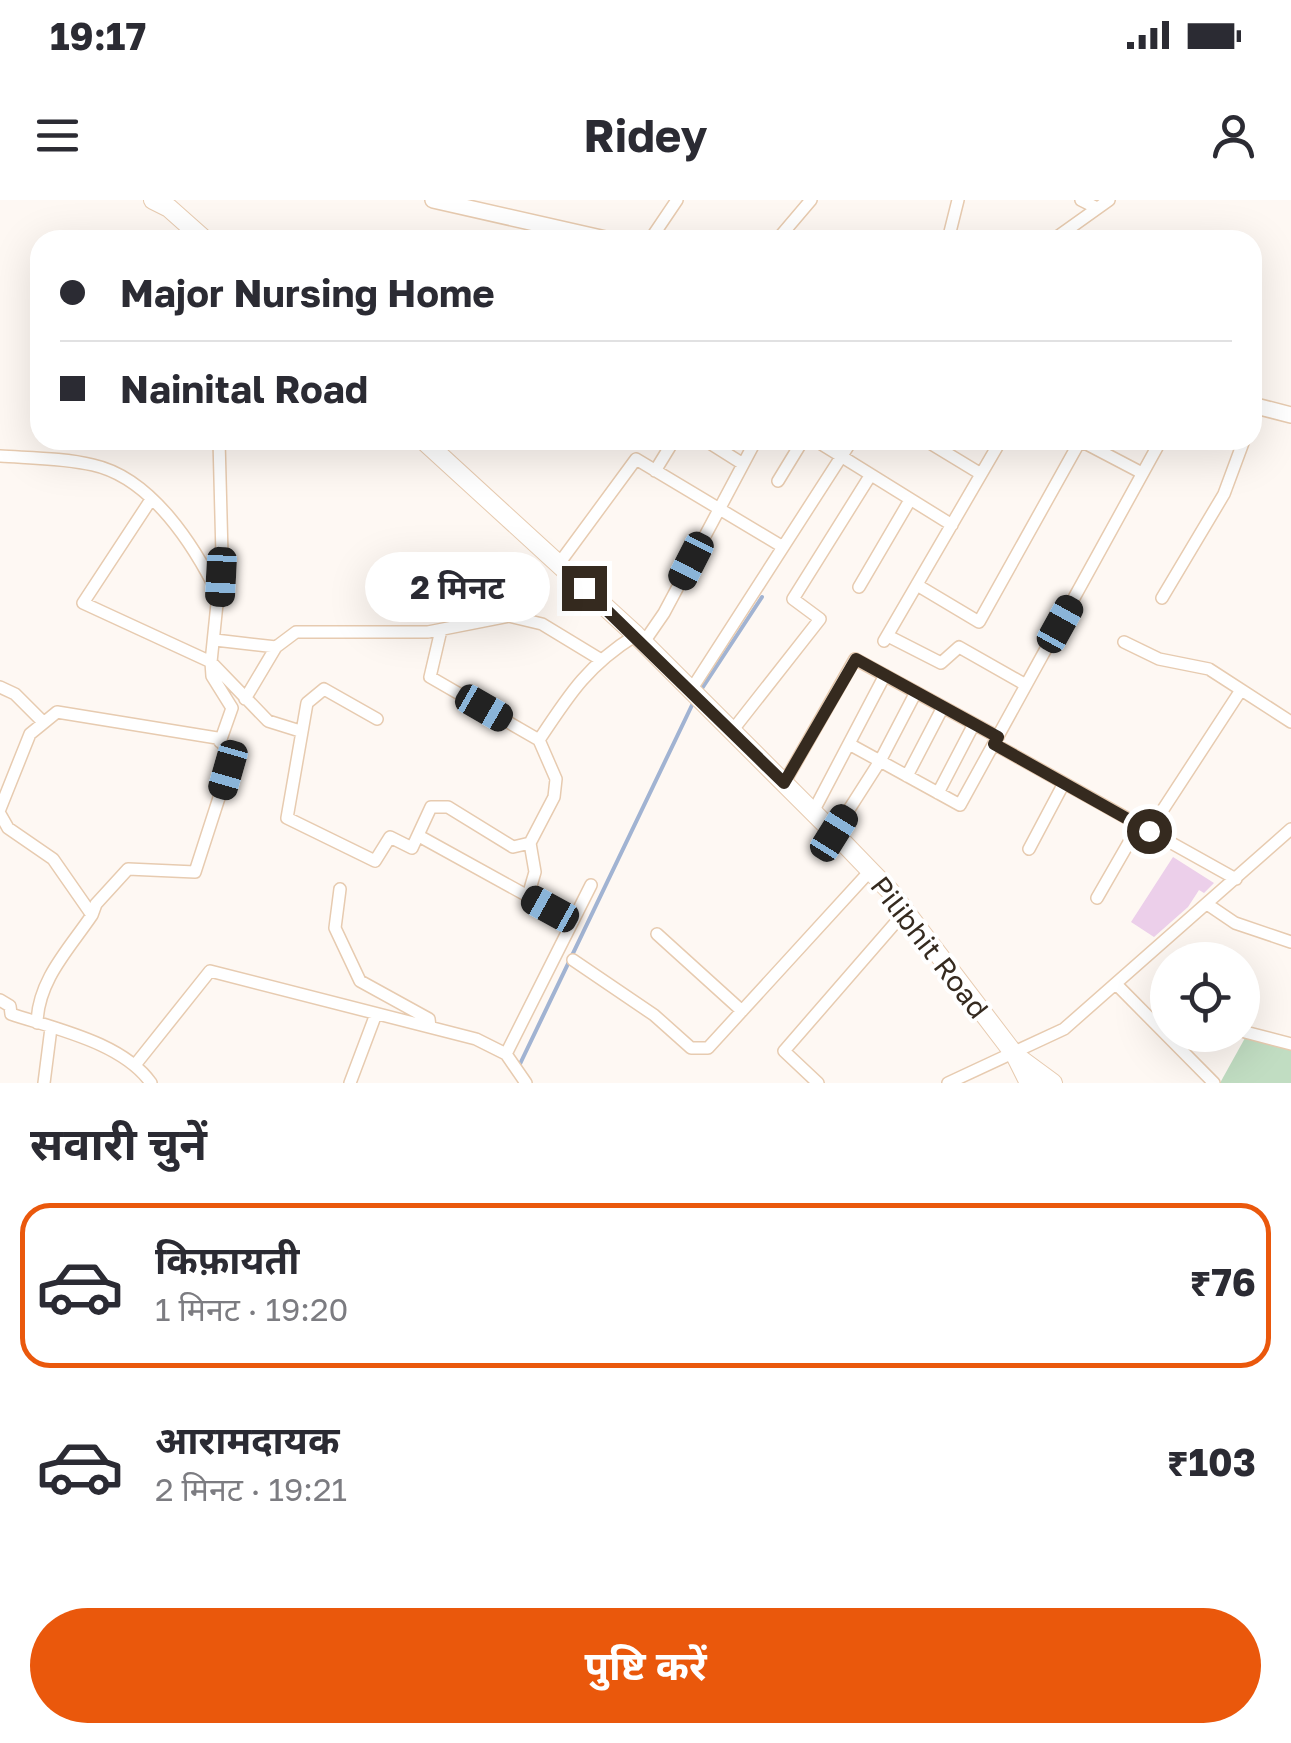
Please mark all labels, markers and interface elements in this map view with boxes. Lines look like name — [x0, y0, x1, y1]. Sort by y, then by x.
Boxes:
text: 19:17 — [50, 13, 146, 58]
icon: menu — [30, 108, 85, 163]
text: Ridey — [584, 108, 707, 162]
icon: person — [1206, 108, 1261, 163]
text: Major Nursing Home — [120, 270, 495, 315]
text: Nainital Road — [120, 366, 368, 411]
car — [664, 527, 718, 595]
car — [204, 546, 238, 608]
callout: 2 मिनट — [364, 553, 549, 623]
route end — [562, 566, 607, 611]
text: 2 मिनट — [410, 568, 505, 606]
car — [1032, 590, 1088, 658]
car — [451, 680, 517, 736]
car — [205, 737, 251, 803]
car — [805, 800, 863, 866]
route start — [1127, 809, 1172, 854]
street label: Pilibhit Road — [864, 869, 996, 1025]
car — [516, 881, 584, 937]
map controls — [1150, 942, 1260, 1052]
button: locate — [1150, 942, 1260, 1052]
text: सवारी चुनें — [30, 1116, 207, 1170]
text: किफ़ायती — [155, 1237, 299, 1282]
icon: car — [35, 1241, 125, 1331]
text: ₹76 — [1189, 1259, 1256, 1304]
text: 1 मिनट · 19:20 — [155, 1290, 348, 1328]
text: आरामदायक — [155, 1417, 339, 1462]
icon: car — [35, 1421, 125, 1511]
text: ₹103 — [1167, 1439, 1256, 1484]
text: 2 मिनट · 19:21 — [155, 1470, 347, 1508]
button: पुष्टि करें — [30, 1608, 1261, 1723]

